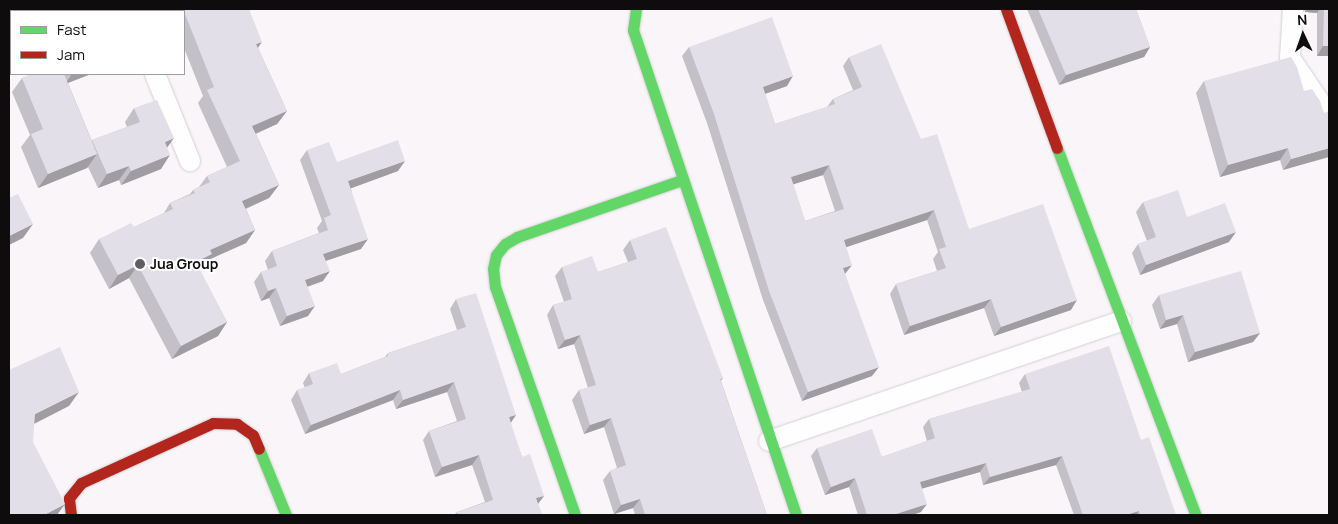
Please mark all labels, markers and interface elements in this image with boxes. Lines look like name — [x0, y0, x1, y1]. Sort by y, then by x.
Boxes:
legend — [10, 10, 185, 75]
north arrow — [1278, 10, 1328, 60]
text: N — [1297, 10, 1308, 29]
text: Fast — [57, 19, 86, 40]
text: Jam — [57, 44, 85, 65]
place label: Jua Group — [150, 256, 218, 272]
marker: Jua Group — [134, 258, 146, 270]

